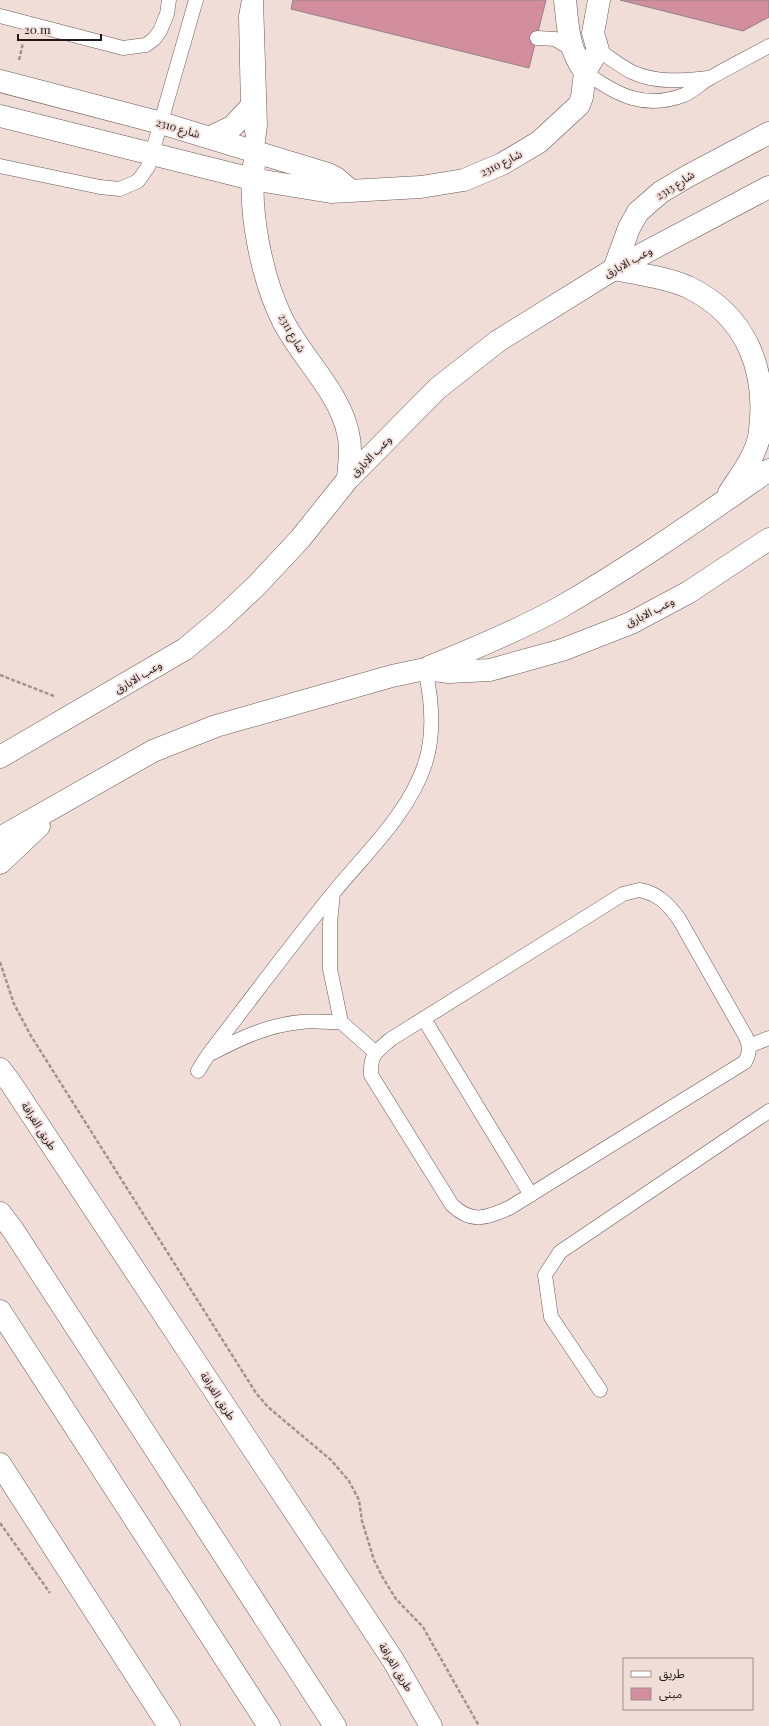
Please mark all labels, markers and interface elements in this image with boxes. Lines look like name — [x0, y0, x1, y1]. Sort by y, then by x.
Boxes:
scale bar — [18, 16, 101, 42]
text: 20 m — [24, 21, 51, 37]
street label: شارع 2310 — [154, 114, 202, 142]
street label: شارع 2310 — [477, 145, 525, 180]
street label: شارع 2313 — [653, 166, 698, 203]
street label: وعب الابارق — [601, 242, 655, 281]
street label: شارع 2311 — [274, 311, 310, 356]
street label: وعب الابارق — [347, 431, 395, 480]
street label: وعب الابارق — [623, 593, 677, 630]
street label: وعب الابارق — [111, 657, 164, 697]
street label: طريق الغرافة — [18, 1099, 61, 1153]
street label: طريق الغرافة — [197, 1369, 240, 1423]
street label: طريق الغرافة — [376, 1640, 417, 1694]
legend — [623, 1658, 753, 1710]
text: طريق — [659, 1665, 685, 1682]
text: مبنى — [659, 1685, 682, 1701]

